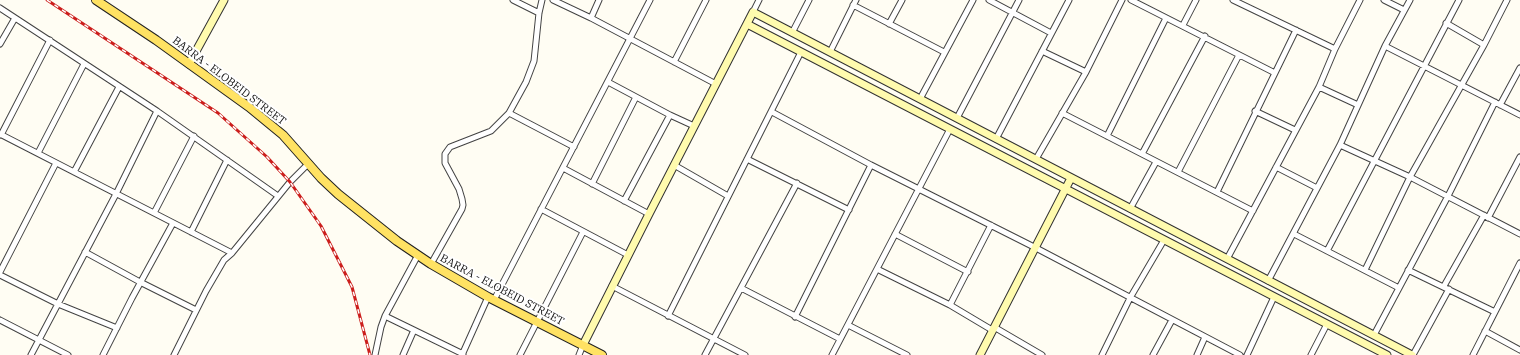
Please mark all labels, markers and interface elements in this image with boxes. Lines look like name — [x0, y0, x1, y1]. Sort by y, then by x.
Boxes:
street label: BARRA - ELOBEID STREET — [170, 34, 288, 128]
street label: BARRA - ELOBEID STREET — [438, 252, 566, 328]

